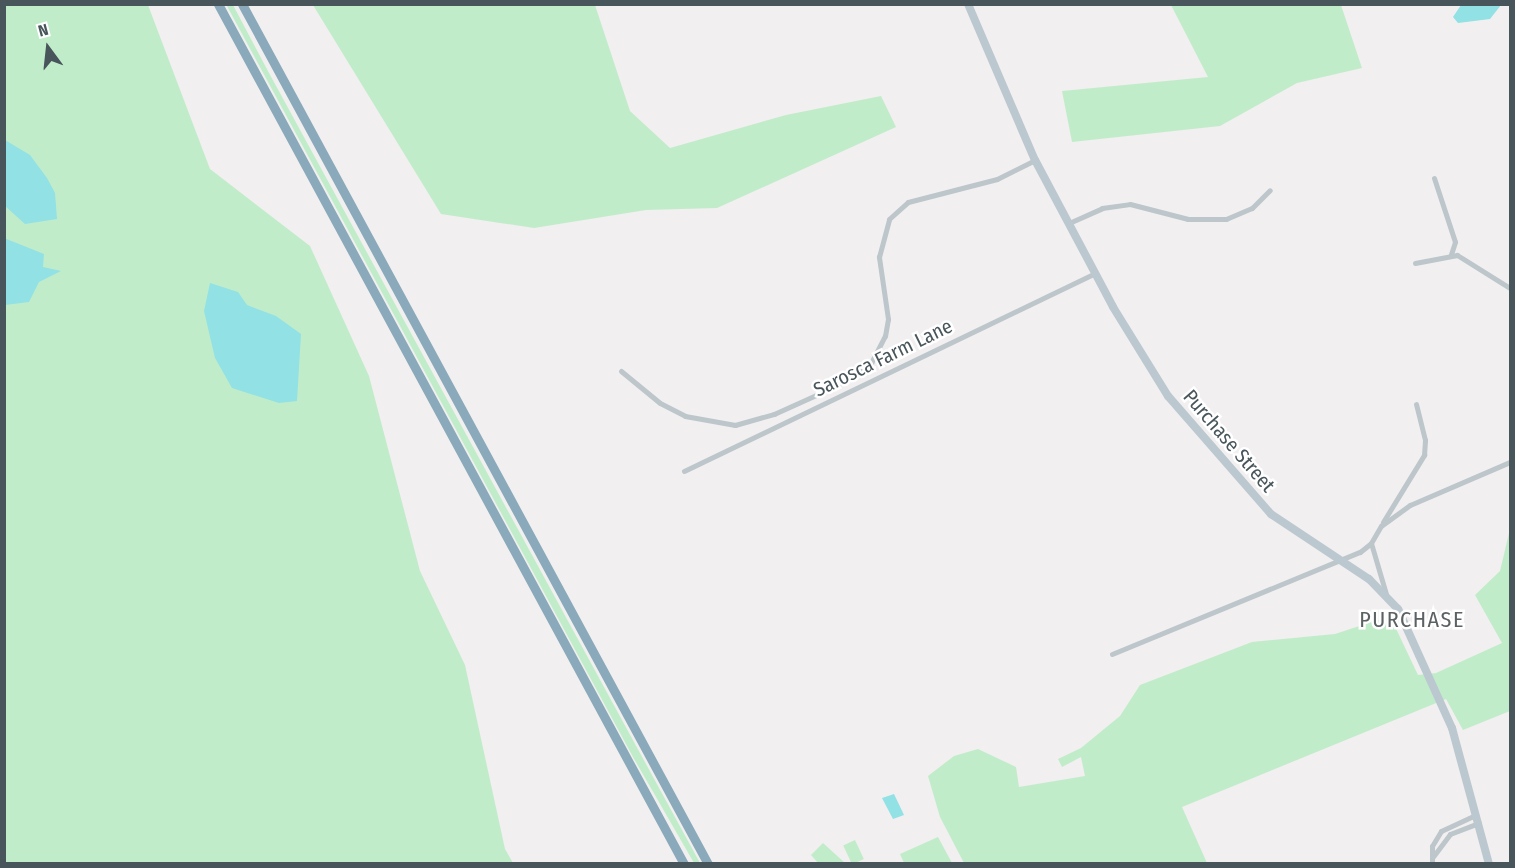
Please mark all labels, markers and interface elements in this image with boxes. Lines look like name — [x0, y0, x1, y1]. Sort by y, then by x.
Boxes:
north arrow — [18, 18, 78, 78]
text: N — [36, 20, 50, 41]
street label: Sarosca Farm Lane — [810, 314, 956, 402]
street label: Purchase Street — [1178, 385, 1280, 497]
district label: PURCHASE — [1359, 607, 1465, 633]

